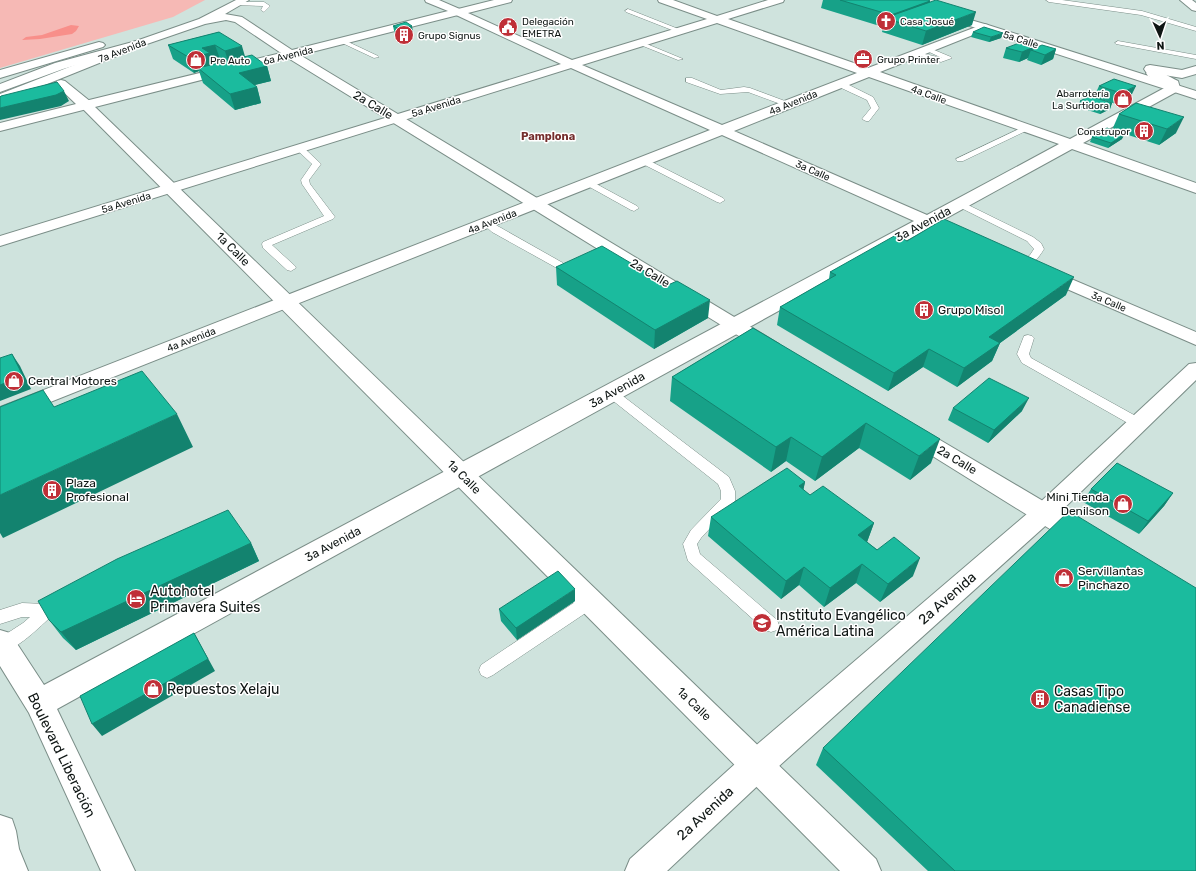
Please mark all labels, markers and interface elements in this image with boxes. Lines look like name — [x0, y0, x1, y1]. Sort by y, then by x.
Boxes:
church icon: Casa Josué — [875, 10, 897, 32]
public building icon: Delegación EMETRA — [497, 16, 519, 38]
place label: Delegación EMETRA — [522, 16, 574, 40]
place label: Casa Josué — [900, 16, 954, 28]
north arrow — [1140, 16, 1180, 56]
building icon: Grupo Signus — [393, 24, 415, 46]
street label: 5a Calle — [1001, 29, 1040, 51]
place label: Grupo Signus — [418, 30, 481, 42]
street label: 7a Avenida — [97, 36, 148, 66]
text: N — [1156, 39, 1165, 52]
street label: 6a Avenida — [262, 44, 314, 68]
office icon: Grupo Printer — [852, 48, 874, 70]
shop icon: Pre Auto — [185, 49, 207, 71]
place label: Grupo Printer — [877, 54, 940, 66]
place label: Pre Auto — [210, 55, 250, 67]
street label: 4a Calle — [909, 83, 948, 107]
street label: 2a Calle — [351, 88, 396, 122]
street label: 4a Avenida — [767, 88, 819, 118]
place label: Abarrotería La Surtidora — [1052, 88, 1109, 112]
shop icon: Abarrotería La Surtidora — [1112, 88, 1134, 110]
street label: 5a Avenida — [410, 94, 462, 120]
building icon: Construpor — [1133, 120, 1155, 142]
place label: Construpor — [1077, 126, 1130, 138]
district label: Pamplona — [521, 130, 575, 143]
street label: 3a Calle — [793, 158, 832, 184]
street label: 5a Avenida — [100, 190, 152, 216]
street label: 3a Avenida — [893, 203, 953, 245]
street label: 4a Avenida — [466, 207, 518, 237]
street label: 1a Calle — [213, 229, 253, 269]
street label: 2a Calle — [628, 256, 673, 290]
street label: 3a Calle — [1089, 289, 1128, 315]
building icon: Grupo Misol — [913, 299, 935, 321]
place label: Grupo Misol — [938, 303, 1003, 317]
street label: 4a Avenida — [165, 325, 217, 355]
street label: 3a Avenida — [587, 369, 647, 411]
shop icon: Central Motores — [3, 370, 25, 392]
place label: Central Motores — [28, 374, 117, 388]
street label: 2a Calle — [935, 443, 980, 477]
street label: 1a Calle — [444, 457, 484, 497]
place label: Plaza Profesional — [66, 476, 129, 504]
building icon: Plaza Profesional — [41, 479, 63, 501]
place label: Mini Tienda Denilson — [1046, 490, 1109, 518]
shop icon: Mini Tienda Denilson — [1112, 493, 1134, 515]
street label: 3a Avenida — [303, 523, 363, 565]
place label: Servillantas Pinchazo — [1078, 564, 1143, 592]
shop icon: Servillantas Pinchazo — [1053, 567, 1075, 589]
street label: 2a Avenida — [915, 569, 980, 628]
place label: Autohotel Primavera Suites — [150, 583, 260, 616]
hotel icon: Autohotel Primavera Suites — [125, 588, 147, 610]
place label: Instituto Evangélico América Latina — [776, 607, 906, 640]
school or university icon: Instituto Evangélico América Latina — [751, 612, 773, 634]
shop icon: Repuestos Xelaju — [142, 678, 164, 700]
place label: Repuestos Xelaju — [167, 681, 279, 698]
place label: Casas Tipo Canadiense — [1054, 683, 1130, 716]
street label: 1a Calle — [674, 684, 714, 724]
building icon: Casas Tipo Canadiense — [1029, 688, 1051, 710]
street label: Boulevard Liberación — [24, 690, 99, 820]
street label: 2a Avenida — [674, 783, 737, 844]

